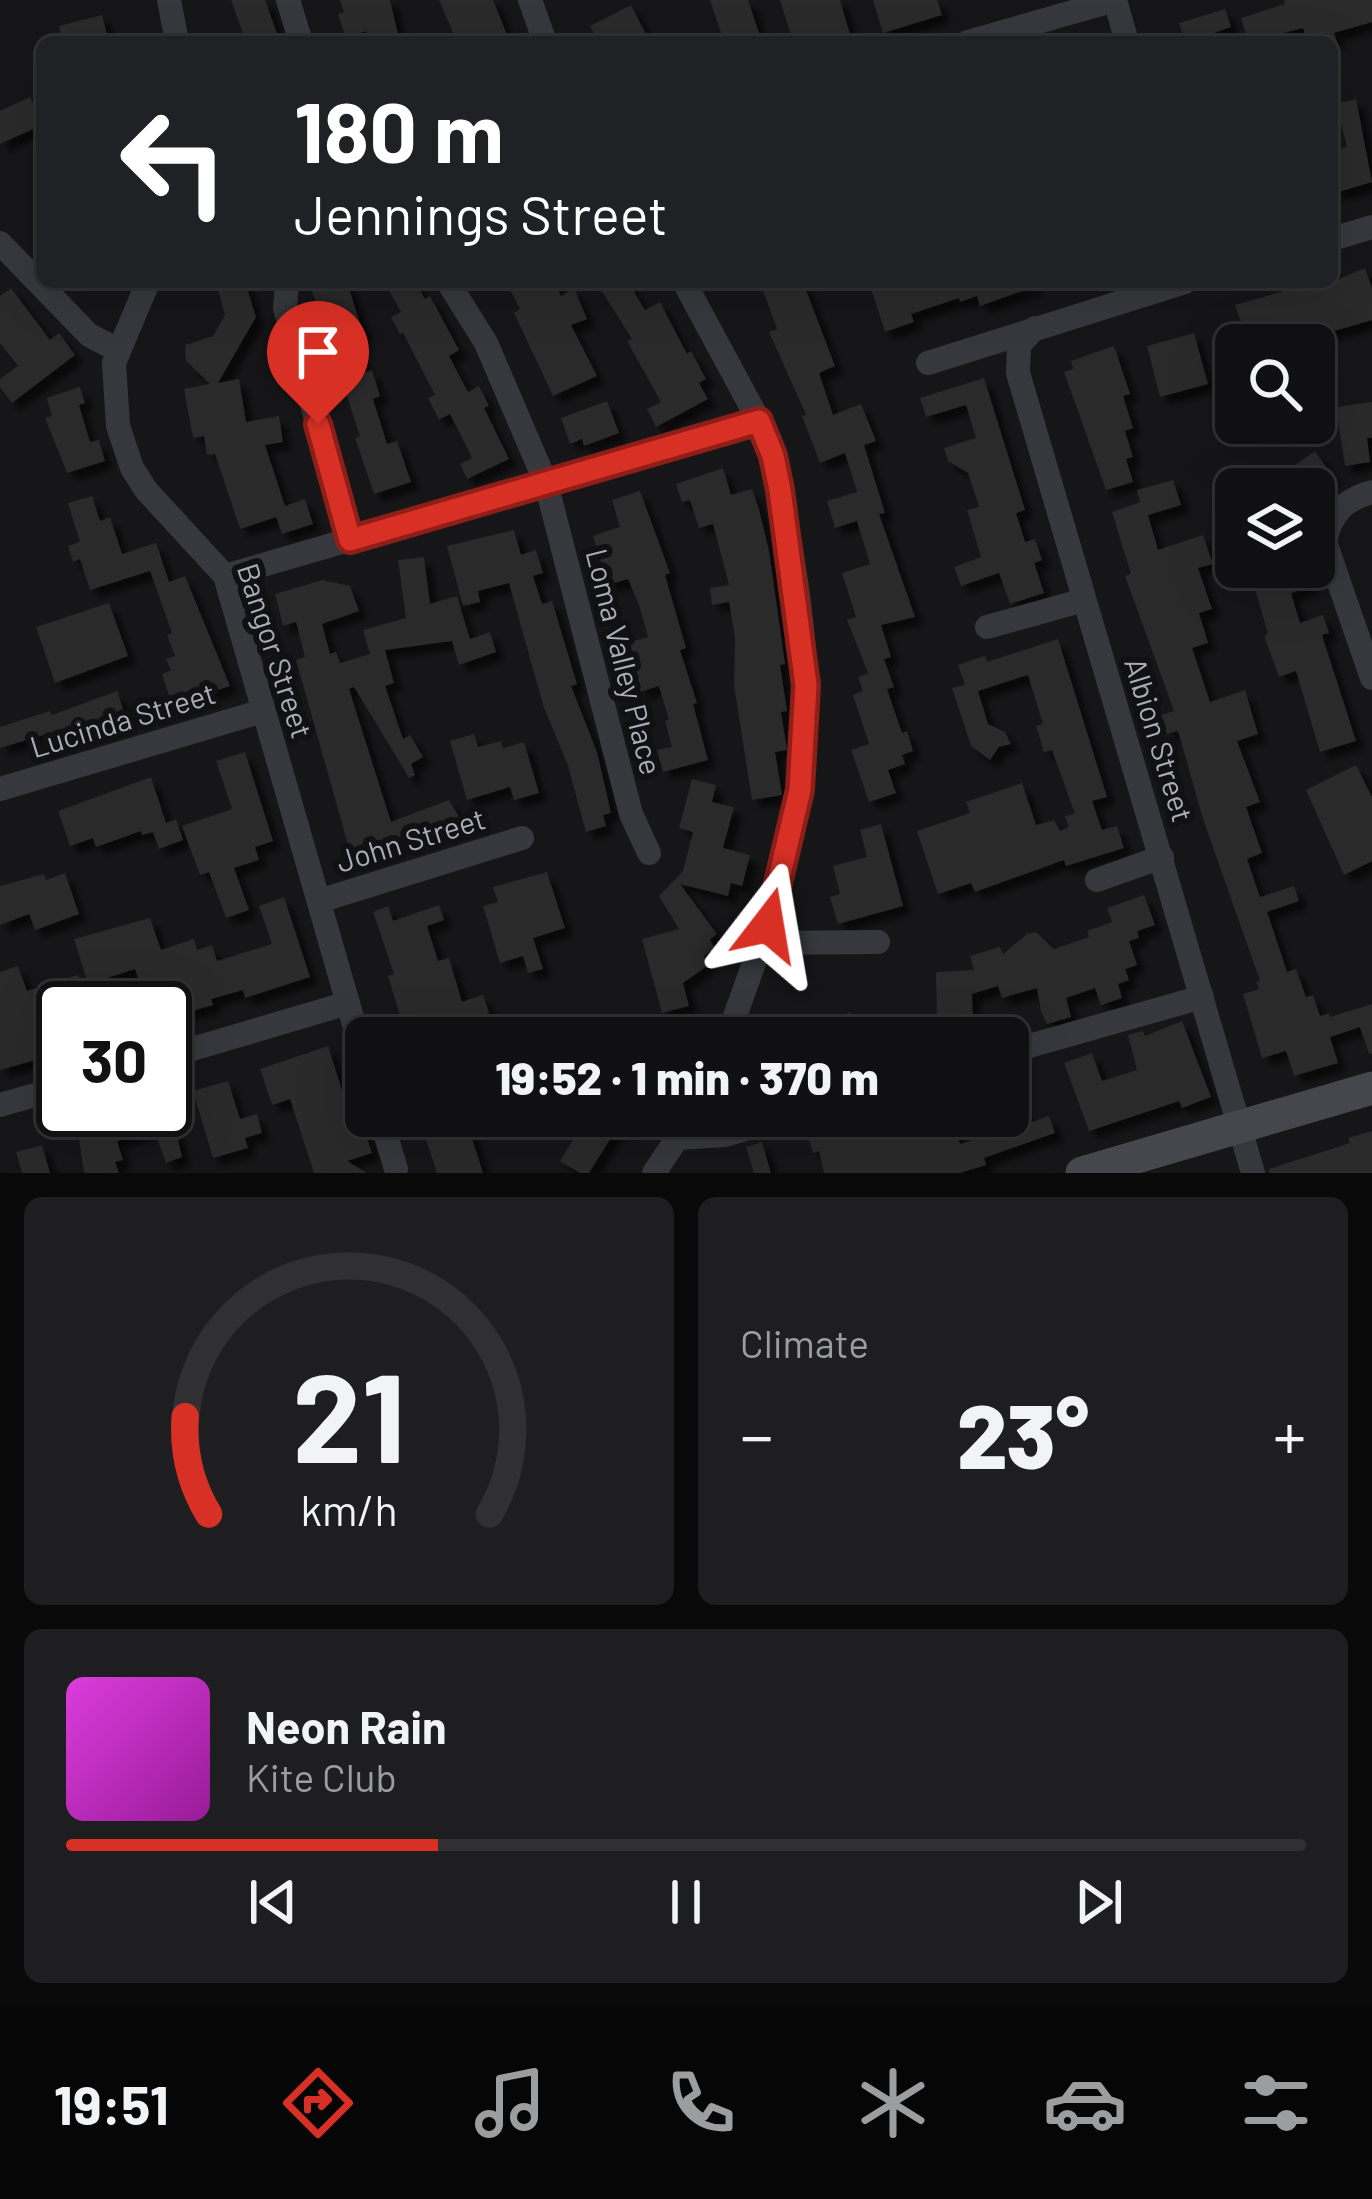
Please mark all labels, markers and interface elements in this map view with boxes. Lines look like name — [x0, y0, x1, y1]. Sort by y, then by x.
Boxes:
text: 180 m — [294, 79, 504, 180]
icon: left — [96, 84, 252, 240]
text: Jennings Street — [294, 181, 668, 246]
pin — [267, 301, 369, 424]
icon: arrive — [285, 319, 351, 385]
map controls — [1215, 324, 1335, 588]
button: search — [1215, 324, 1335, 444]
button: layers — [1215, 468, 1335, 588]
street label: Loma Valley Place — [579, 545, 670, 778]
street label: Bangor Street — [231, 559, 321, 742]
street label: Albion Street — [1118, 653, 1202, 826]
street label: Lucinda Street — [25, 674, 219, 764]
street label: John Street — [332, 799, 489, 879]
position arrow — [705, 862, 831, 988]
speed limit sign: 30 — [36, 981, 192, 1137]
text: 19:52 · 1 min · 370 m — [495, 1050, 879, 1104]
text: Climate — [740, 1319, 869, 1366]
text: 21 — [292, 1338, 406, 1488]
text: 23° — [957, 1379, 1089, 1487]
text: − — [740, 1394, 773, 1473]
text: + — [1273, 1394, 1306, 1473]
text: km/h — [300, 1483, 398, 1535]
text: Neon Rain — [246, 1699, 447, 1753]
text: Kite Club — [246, 1753, 397, 1800]
icon: previous — [240, 1869, 306, 1935]
icon: pause — [653, 1869, 719, 1935]
icon: next — [1066, 1869, 1132, 1935]
icon: directions — [276, 2061, 360, 2145]
icon: music — [468, 2061, 552, 2145]
icon: phone — [659, 2061, 743, 2145]
icon: climate — [851, 2061, 935, 2145]
icon: car — [1043, 2061, 1127, 2145]
icon: filters — [1234, 2061, 1318, 2145]
text: 19:51 — [54, 2071, 169, 2136]

